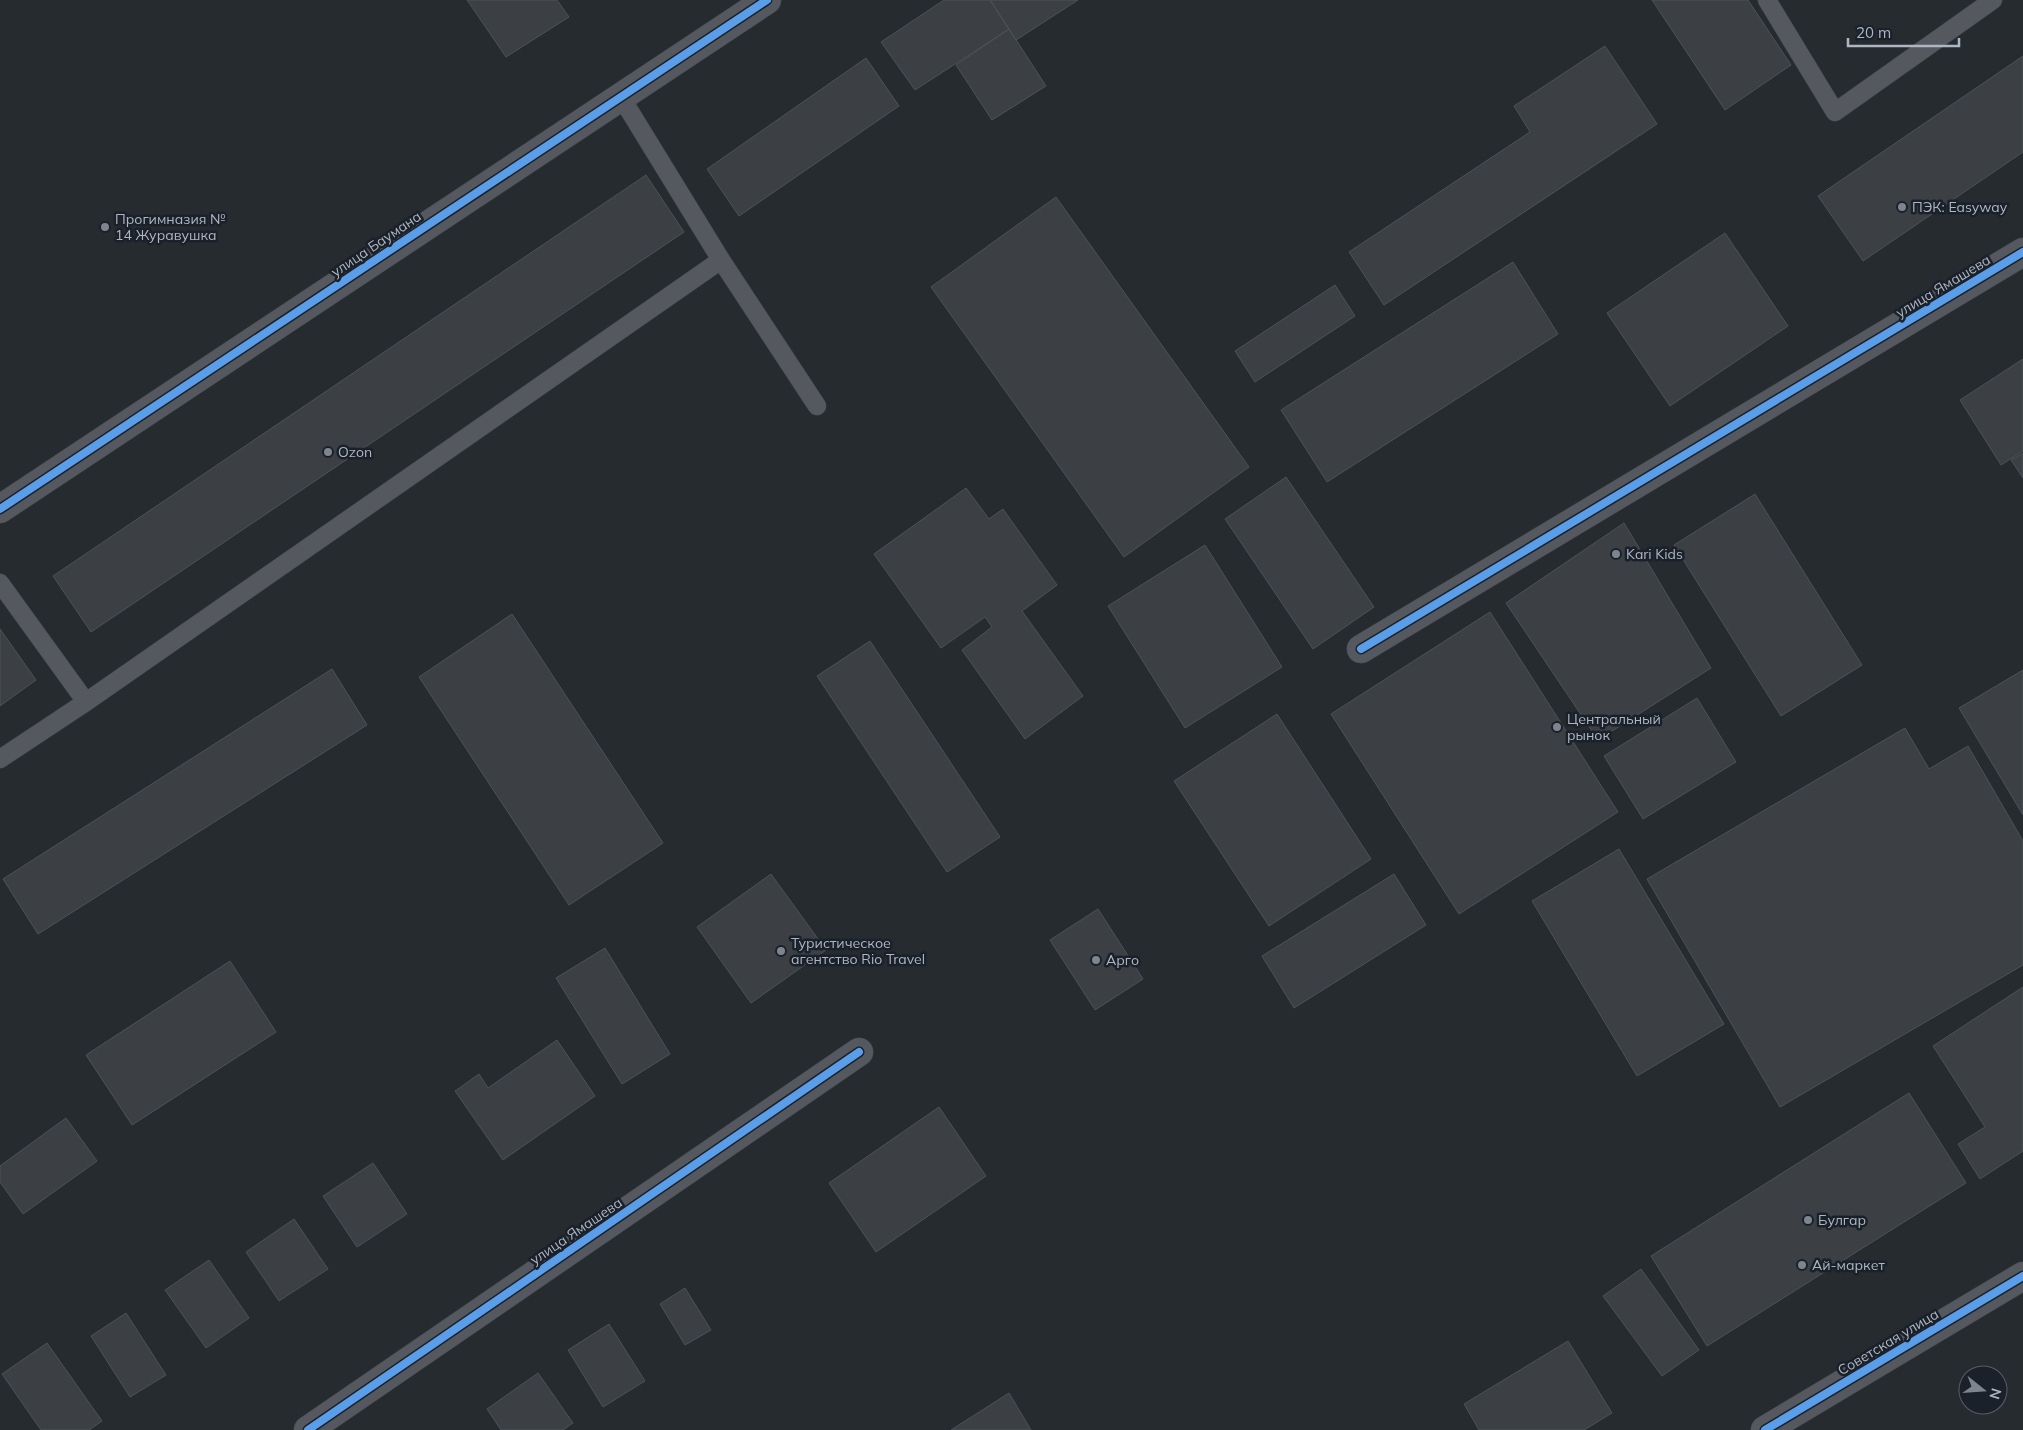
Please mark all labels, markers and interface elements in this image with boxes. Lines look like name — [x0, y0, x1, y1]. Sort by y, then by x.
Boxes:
scale bar — [1848, 15, 1959, 47]
text: 20 m — [1856, 23, 1891, 42]
place label: ПЭК: Easyway — [1912, 198, 2008, 216]
marker: ПЭК: Easyway — [1896, 201, 1908, 213]
street label: улица Баумана — [327, 207, 425, 281]
place label: Прогимназия № 14 Журавушка — [115, 210, 225, 244]
marker: Прогимназия № 14 Журавушка — [99, 221, 111, 233]
street label: улица Ямашева — [1892, 251, 1994, 321]
place label: Ozon — [338, 443, 372, 461]
marker: Ozon — [322, 446, 334, 458]
place label: Kari Kids — [1626, 545, 1683, 563]
marker: Kari Kids — [1610, 548, 1622, 560]
place label: Центральный рынок — [1567, 710, 1661, 744]
marker: Центральный рынок — [1551, 721, 1563, 733]
place label: Туристическое агентство Rio Travel — [791, 934, 925, 968]
marker: Туристическое агентство Rio Travel — [775, 945, 787, 957]
place label: Арго — [1106, 951, 1139, 969]
marker: Арго — [1090, 954, 1102, 966]
street label: улица Ямашева — [526, 1193, 626, 1269]
place label: Булгар — [1818, 1211, 1866, 1229]
marker: Булгар — [1802, 1214, 1814, 1226]
place label: Ай-маркет — [1812, 1256, 1885, 1274]
marker: Ай-маркет — [1796, 1259, 1808, 1271]
street label: Советская улица — [1834, 1305, 1942, 1379]
north arrow — [1958, 1365, 2008, 1415]
text: N — [1985, 1386, 2006, 1401]

